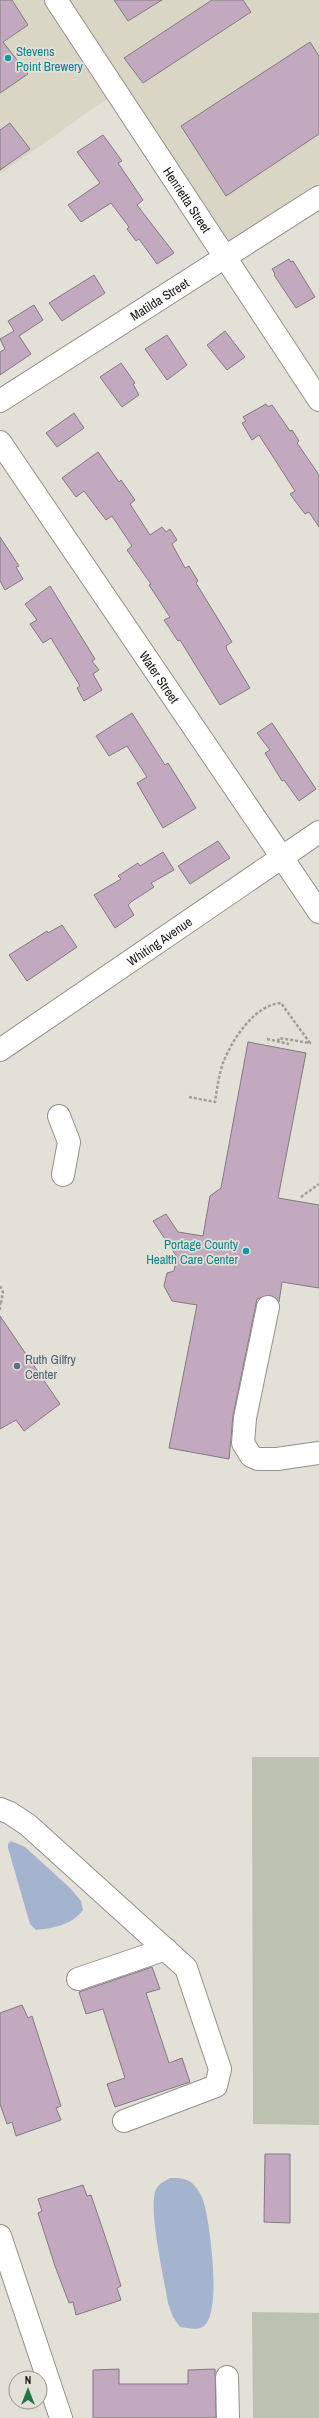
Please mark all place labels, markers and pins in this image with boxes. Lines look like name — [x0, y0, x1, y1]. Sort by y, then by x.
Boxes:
place label: Stevens Point Brewery — [16, 43, 84, 75]
marker: Stevens Point Brewery — [3, 53, 13, 63]
place label: Portage County Health Care Center — [146, 1236, 239, 1268]
marker: Portage County Health Care Center — [241, 1246, 251, 1256]
place label: Ruth Gilfry Center — [25, 1351, 77, 1383]
marker: Ruth Gilfry Center — [12, 1361, 22, 1371]

